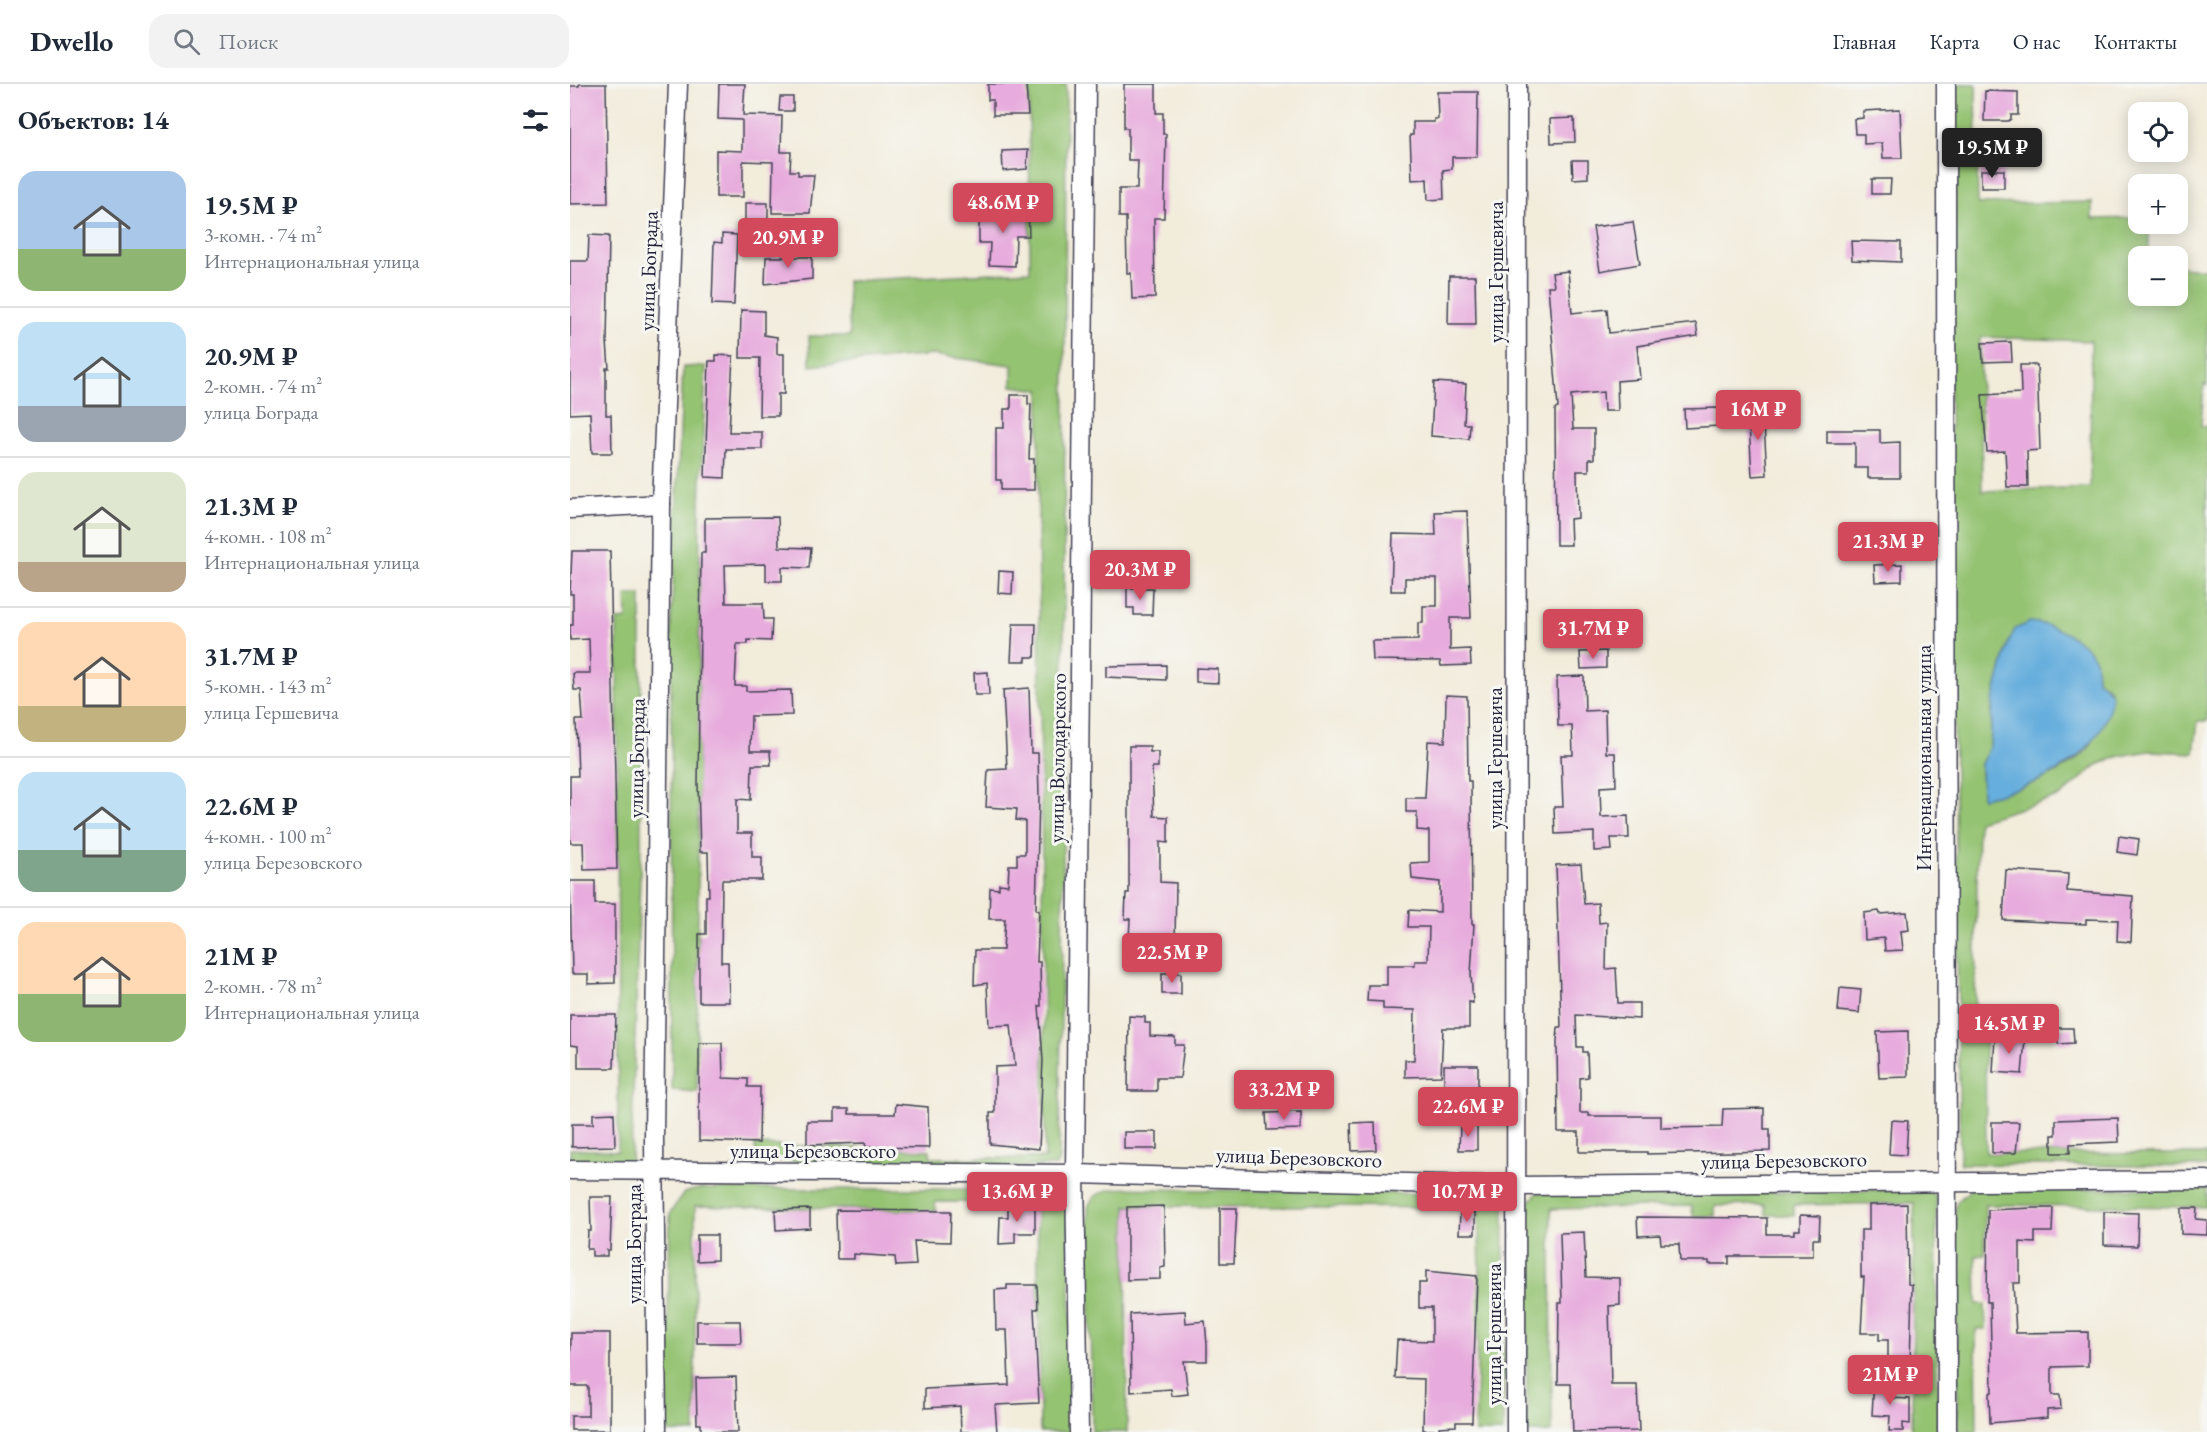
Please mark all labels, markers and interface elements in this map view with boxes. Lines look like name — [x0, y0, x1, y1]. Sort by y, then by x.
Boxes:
search box — [149, 14, 569, 68]
text: Dwello — [30, 23, 113, 59]
icon: search — [170, 25, 203, 58]
text: Поиск — [218, 27, 278, 56]
text: Главная — [1832, 28, 1896, 55]
text: Карта — [1929, 28, 1980, 55]
text: О нас — [2013, 28, 2061, 55]
text: Контакты — [2094, 28, 2177, 55]
map controls — [2128, 102, 2188, 306]
button: locate — [2128, 102, 2188, 162]
text: Объектов: 14 — [18, 103, 169, 137]
icon: filters — [519, 104, 552, 137]
pin: 19.5M ₽ — [1937, 128, 2047, 179]
text: 19.5M ₽ — [1956, 134, 2028, 160]
button: + — [2128, 174, 2188, 234]
pin: 48.6M ₽ — [948, 183, 1058, 234]
text: 19.5M ₽ — [204, 188, 298, 222]
text: 48.6M ₽ — [967, 189, 1039, 215]
icon: home — [66, 195, 138, 267]
street label: улица Гершевича — [1482, 200, 1509, 343]
street label: улица Бограда — [632, 210, 664, 332]
pin: 20.9M ₽ — [733, 218, 843, 269]
text: 3-комн. · 74 m² — [204, 222, 322, 248]
text: 20.9M ₽ — [752, 224, 824, 250]
button: − — [2128, 246, 2188, 306]
text: Интернациональная улица — [204, 248, 420, 274]
text: 20.9M ₽ — [204, 339, 298, 373]
icon: home — [66, 346, 138, 418]
text: 2-комн. · 74 m² — [204, 373, 322, 399]
pin: 16M ₽ — [1716, 390, 1800, 441]
text: 16M ₽ — [1730, 396, 1786, 422]
text: улица Бограда — [204, 399, 318, 425]
text: 21.3M ₽ — [204, 489, 298, 523]
icon: home — [66, 496, 138, 568]
pin: 21.3M ₽ — [1833, 522, 1943, 573]
text: 4-комн. · 108 m² — [204, 523, 332, 549]
text: 21.3M ₽ — [1852, 528, 1924, 554]
text: Интернациональная улица — [204, 549, 420, 575]
pin: 20.3M ₽ — [1085, 550, 1195, 601]
text: 20.3M ₽ — [1104, 556, 1176, 582]
pin: 31.7M ₽ — [1538, 609, 1648, 660]
text: 31.7M ₽ — [1557, 615, 1629, 641]
text: 31.7M ₽ — [204, 639, 298, 673]
street label: Интернациональная улица — [1910, 644, 1937, 871]
icon: home — [66, 646, 138, 718]
text: 5-комн. · 143 m² — [204, 673, 332, 699]
street label: улица Володарского — [1042, 673, 1072, 843]
street label: улица Гершевича — [1481, 686, 1508, 829]
street label: улица Бограда — [621, 697, 651, 818]
text: улица Гершевича — [204, 699, 339, 725]
text: 22.6M ₽ — [204, 789, 298, 823]
icon: home — [66, 796, 138, 868]
text: 4-комн. · 100 m² — [204, 823, 332, 849]
text: улица Березовского — [204, 849, 362, 875]
pin: 22.5M ₽ — [1117, 933, 1227, 984]
text: 21M ₽ — [204, 939, 278, 973]
text: 22.5M ₽ — [1136, 939, 1208, 965]
icon: home — [66, 946, 138, 1018]
text: 2-комн. · 78 m² — [204, 973, 322, 999]
text: Интернациональная улица — [204, 999, 420, 1025]
pin: 14.5M ₽ — [1954, 1004, 2064, 1055]
text: 14.5M ₽ — [1973, 1010, 2045, 1036]
pin: 33.2M ₽ — [1229, 1070, 1339, 1121]
text: 33.2M ₽ — [1248, 1076, 1320, 1102]
pin: 22.6M ₽ — [1413, 1087, 1523, 1138]
text: 22.6M ₽ — [1432, 1093, 1504, 1119]
street label: улица Березовского — [730, 1137, 896, 1164]
street label: улица Березовского — [1215, 1141, 1383, 1173]
street label: улица Березовского — [1701, 1145, 1867, 1175]
pin: 13.6M ₽ — [962, 1172, 1072, 1223]
pin: 10.7M ₽ — [1412, 1172, 1522, 1223]
text: 13.6M ₽ — [981, 1178, 1053, 1204]
text: 10.7M ₽ — [1431, 1178, 1503, 1204]
street label: улица Бограда — [620, 1183, 647, 1304]
street label: улица Гершевича — [1480, 1262, 1507, 1405]
pin: 21M ₽ — [1848, 1355, 1932, 1406]
text: 21M ₽ — [1862, 1361, 1918, 1387]

